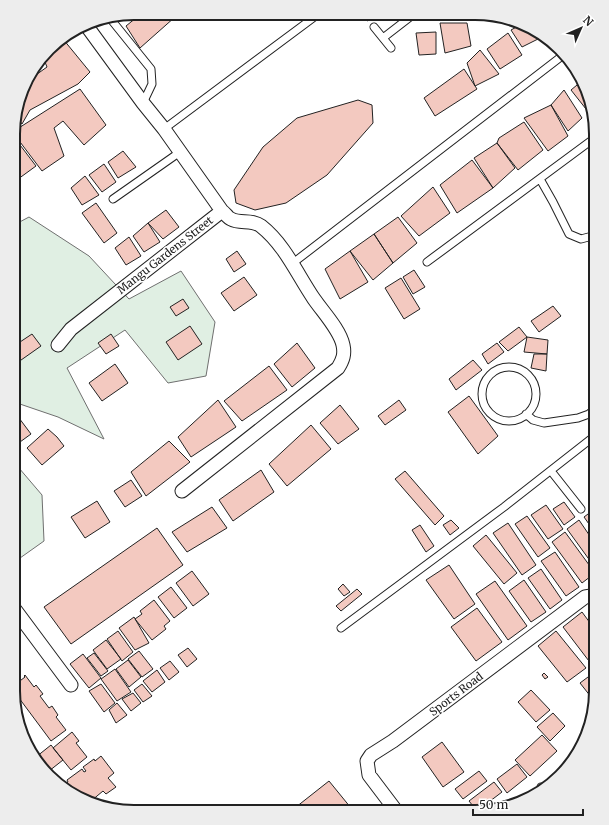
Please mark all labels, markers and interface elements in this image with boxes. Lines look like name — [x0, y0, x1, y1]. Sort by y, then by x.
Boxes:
north arrow — [561, 8, 601, 48]
text: N — [580, 13, 596, 29]
street label: Mangu Gardens Street — [114, 213, 216, 297]
street label: Sports Road — [426, 669, 486, 719]
scale bar — [473, 791, 583, 817]
text: 50 m — [479, 797, 508, 812]

